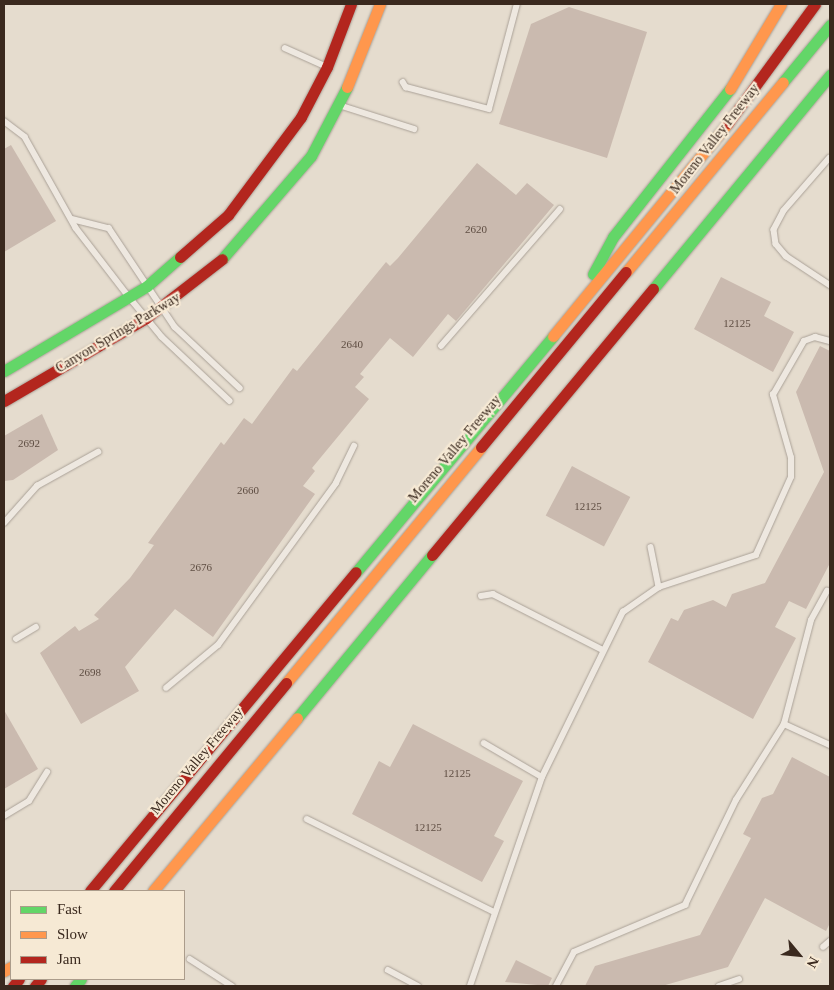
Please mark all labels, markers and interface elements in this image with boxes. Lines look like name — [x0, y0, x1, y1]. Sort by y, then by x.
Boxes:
street label: Moreno Valley Freeway — [667, 81, 763, 197]
house number: 2620 — [465, 222, 487, 236]
street label: Canyon Springs Parkway — [53, 289, 183, 377]
house number: 12125 — [723, 316, 751, 330]
house number: 2640 — [341, 337, 363, 351]
street label: Moreno Valley Freeway — [405, 392, 505, 506]
house number: 2692 — [18, 436, 40, 450]
house number: 2660 — [237, 483, 259, 497]
house number: 12125 — [574, 499, 602, 513]
house number: 2676 — [190, 560, 212, 574]
house number: 2698 — [79, 665, 101, 679]
street label: Moreno Valley Freeway — [147, 704, 247, 818]
house number: 12125 — [443, 766, 471, 780]
house number: 12125 — [414, 820, 442, 834]
legend — [10, 890, 185, 980]
text: Fast — [57, 901, 82, 917]
text: Slow — [57, 926, 88, 942]
north arrow — [774, 930, 824, 980]
text: Jam — [57, 951, 81, 967]
text: N — [804, 954, 822, 970]

